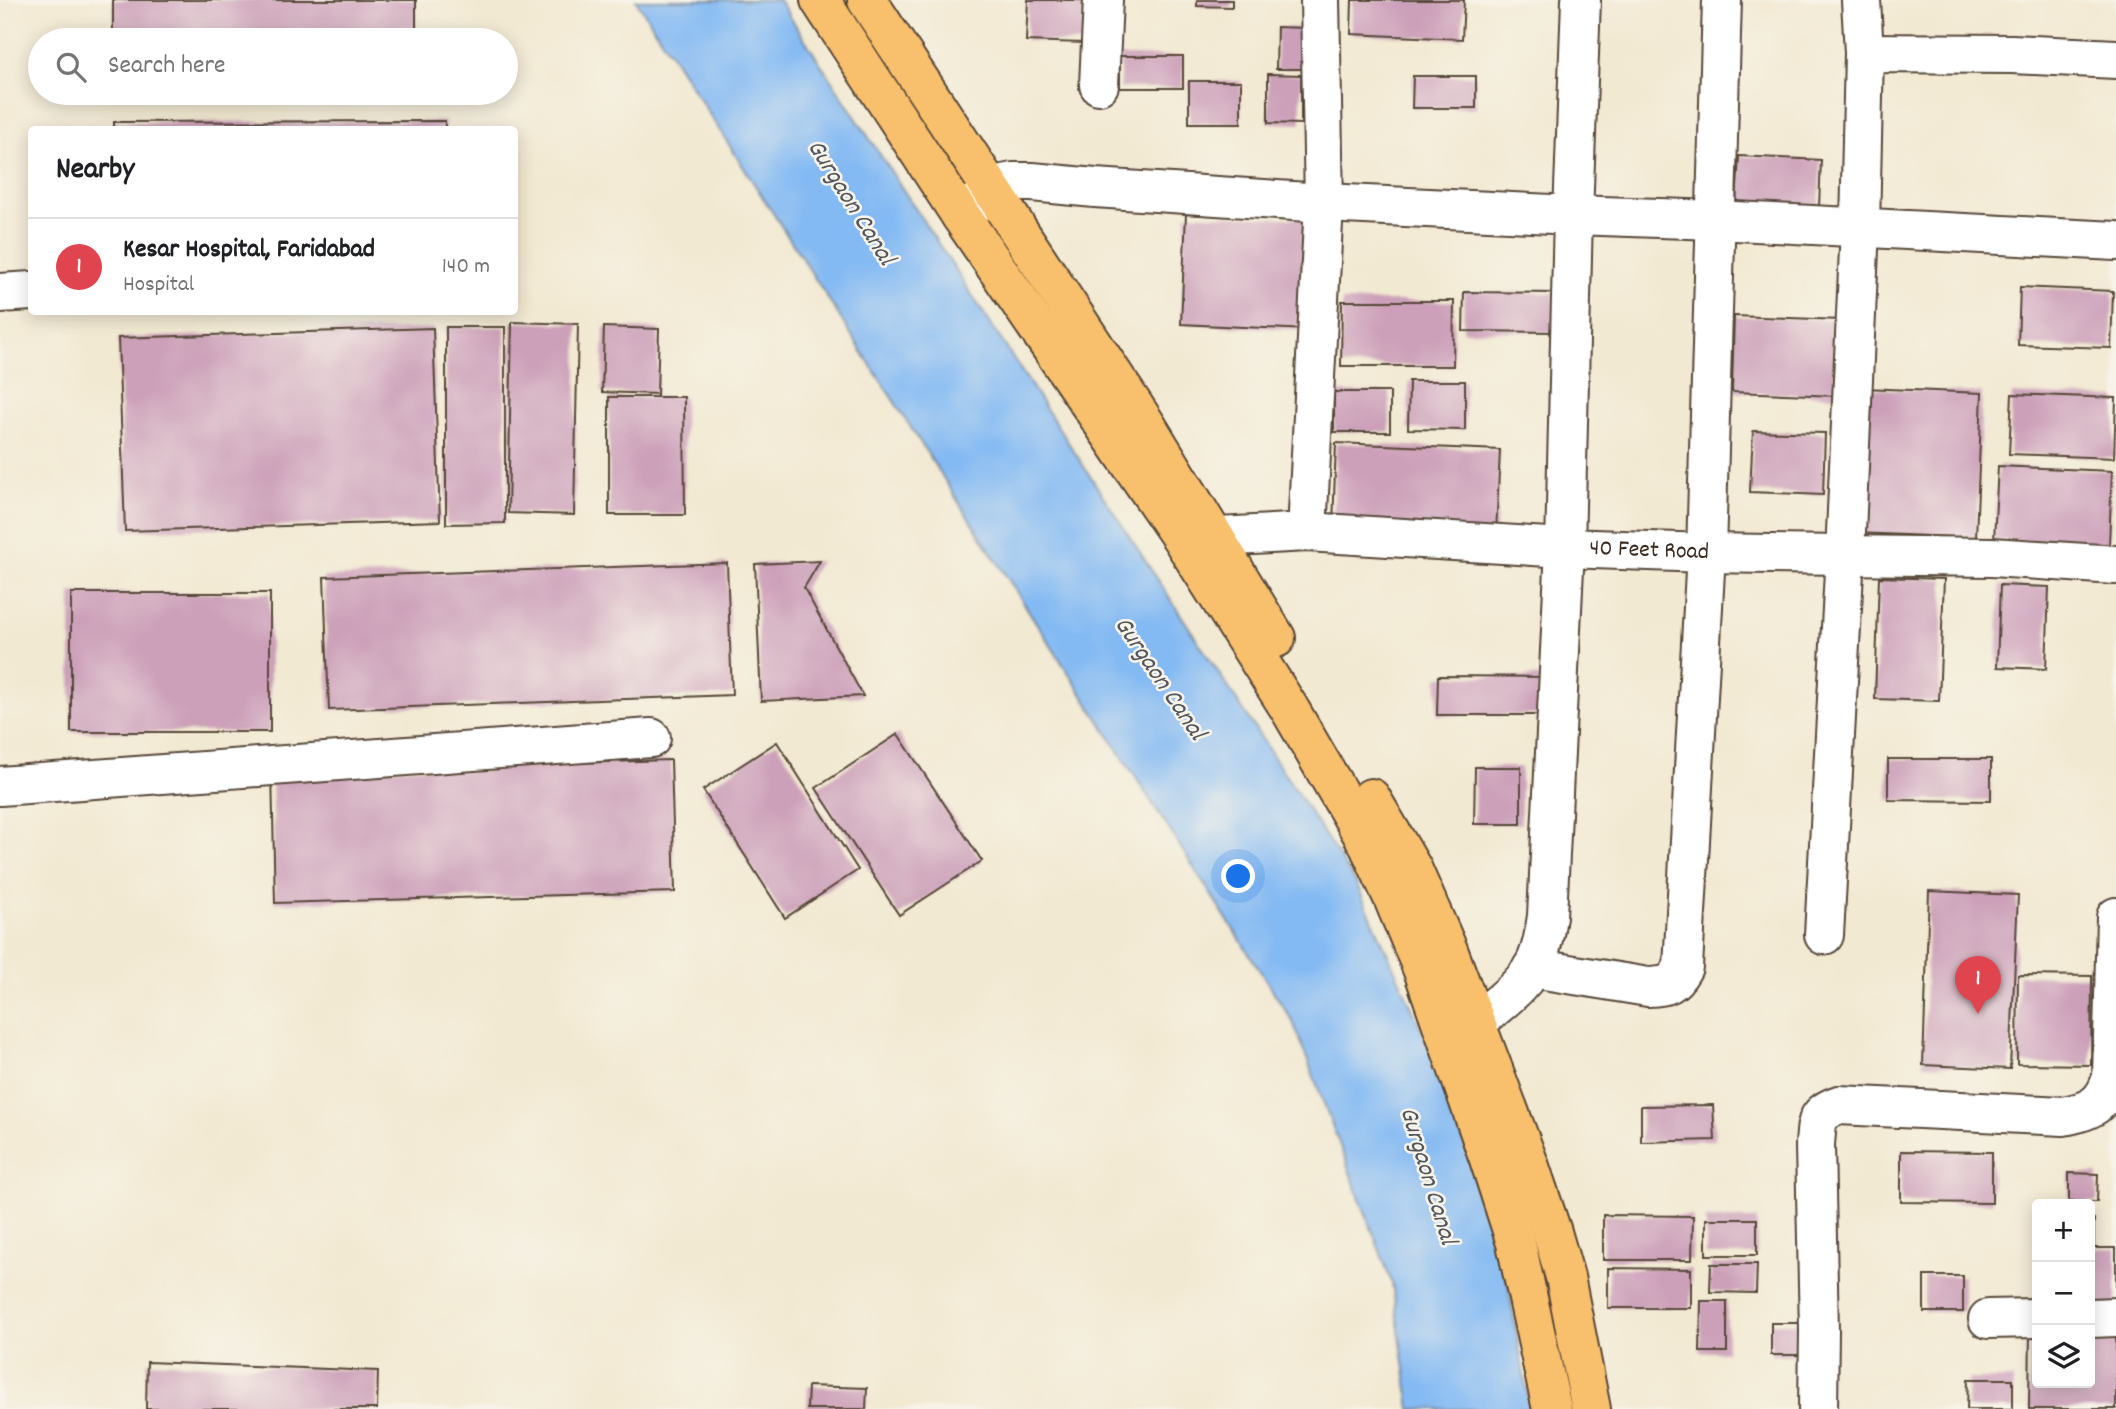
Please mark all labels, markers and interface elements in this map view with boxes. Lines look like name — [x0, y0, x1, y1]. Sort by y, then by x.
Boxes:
search box — [28, 28, 518, 105]
icon: search — [52, 48, 90, 86]
text: Search here — [108, 48, 226, 85]
water label: Gurgaon Canal — [797, 133, 904, 275]
text: Nearby — [56, 150, 134, 193]
text: Kesar Hospital, Faridabad — [123, 232, 375, 269]
text: 1 — [76, 251, 82, 284]
text: 140 m — [442, 251, 490, 284]
text: Hospital — [123, 269, 194, 302]
street label: 40 Feet Road — [1589, 532, 1710, 570]
water label: Gurgaon Canal — [1104, 610, 1215, 750]
your location — [1221, 859, 1255, 893]
pin: 1 — [1955, 956, 2001, 1014]
water label: Gurgaon Canal — [1388, 1102, 1466, 1251]
map controls — [2032, 1199, 2095, 1388]
button: + — [2032, 1199, 2095, 1262]
button: − — [2032, 1262, 2095, 1325]
button: layers — [2032, 1325, 2095, 1388]

